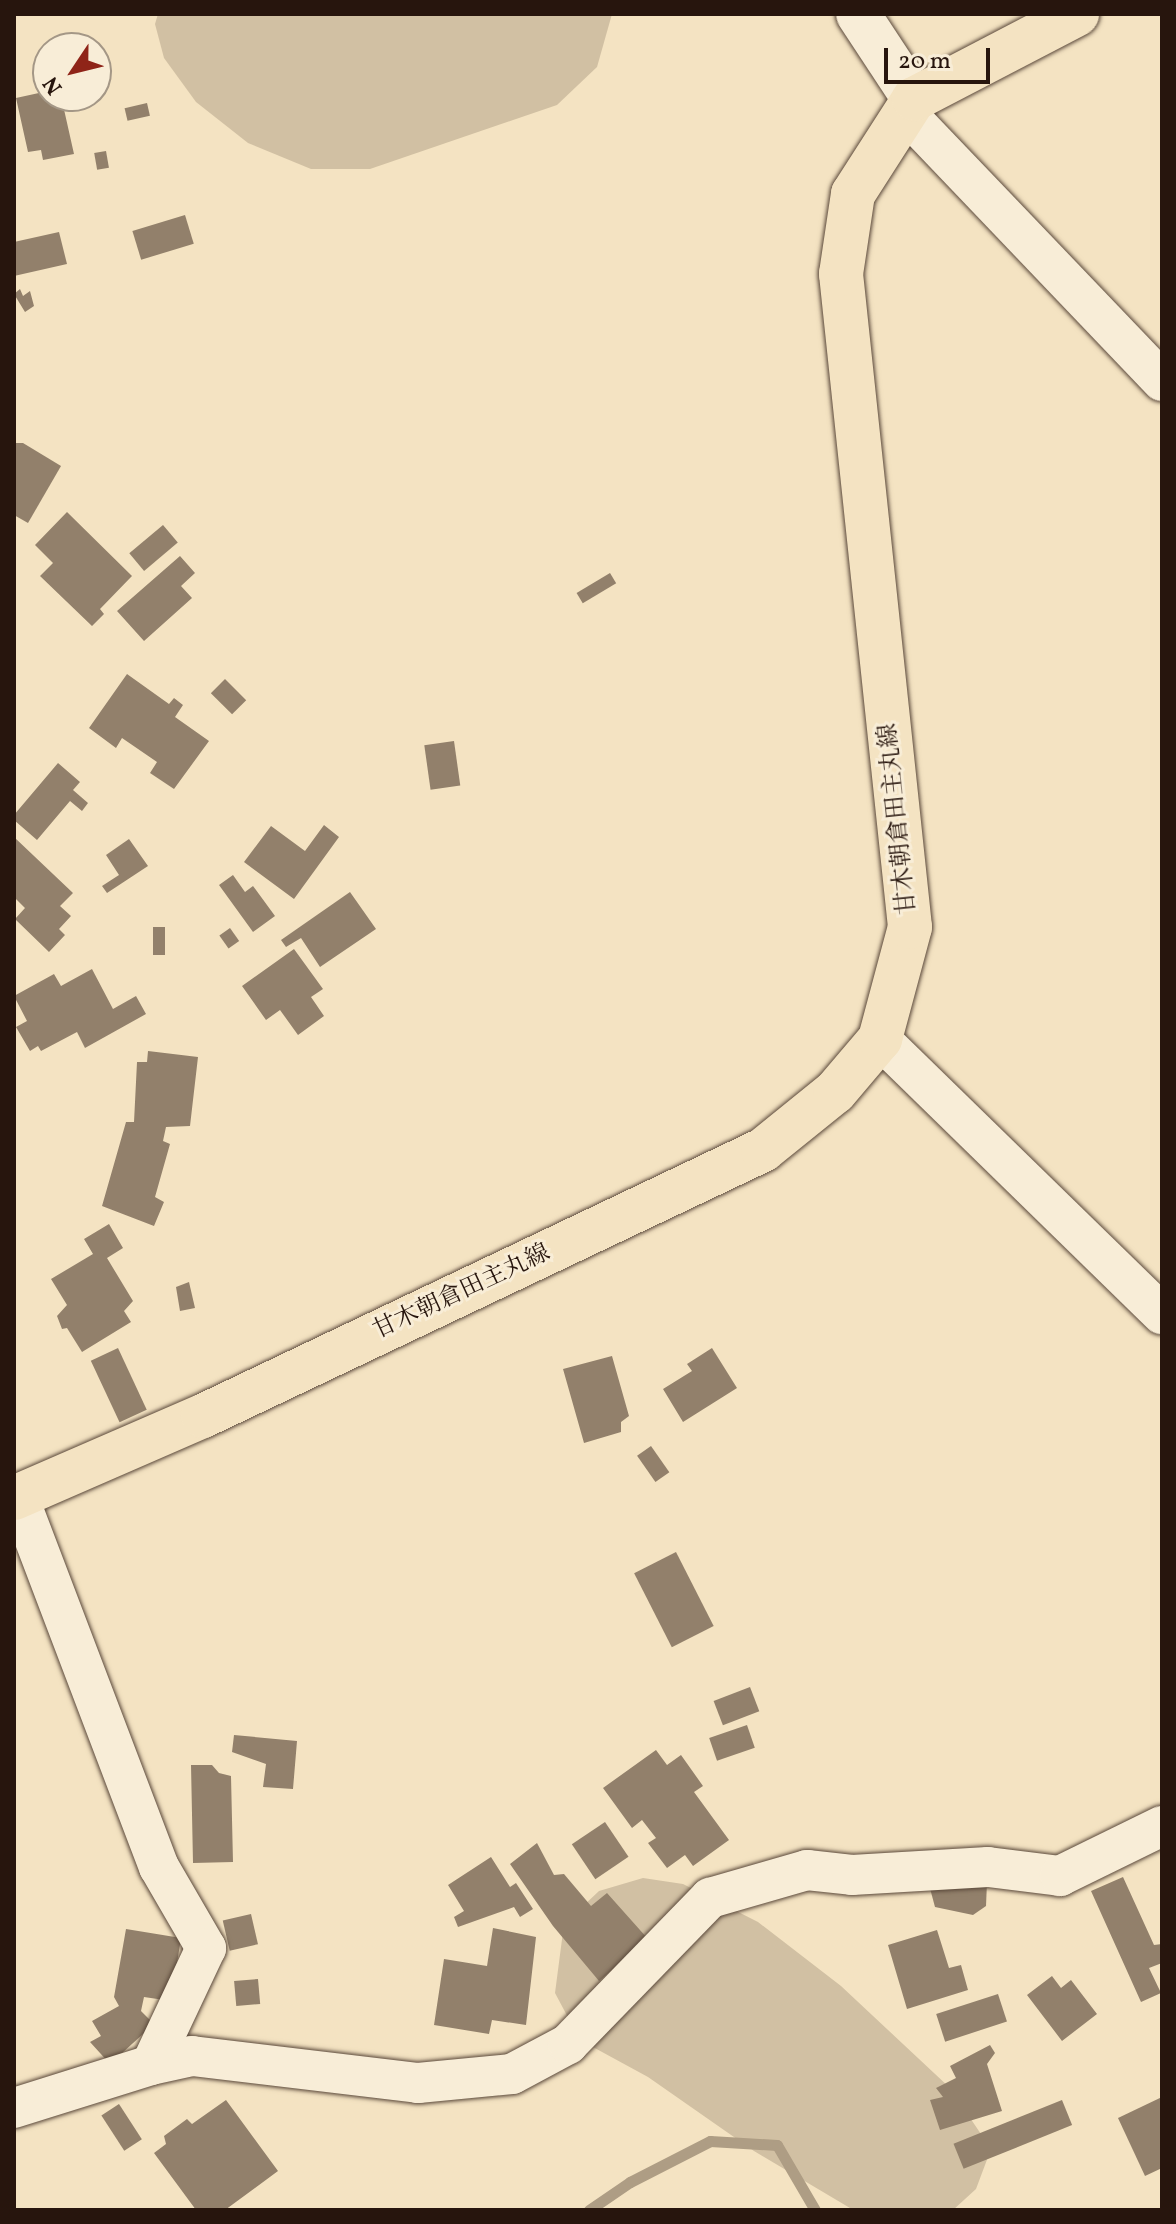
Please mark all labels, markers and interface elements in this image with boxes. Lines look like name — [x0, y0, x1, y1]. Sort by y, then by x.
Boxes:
north arrow — [32, 32, 112, 112]
scale bar — [888, 32, 994, 82]
text: 20 m — [898, 45, 951, 79]
text: N — [36, 69, 71, 100]
street label: 甘木朝倉田主丸線 — [875, 722, 923, 916]
street label: 甘木朝倉田主丸線 — [369, 1239, 555, 1347]

